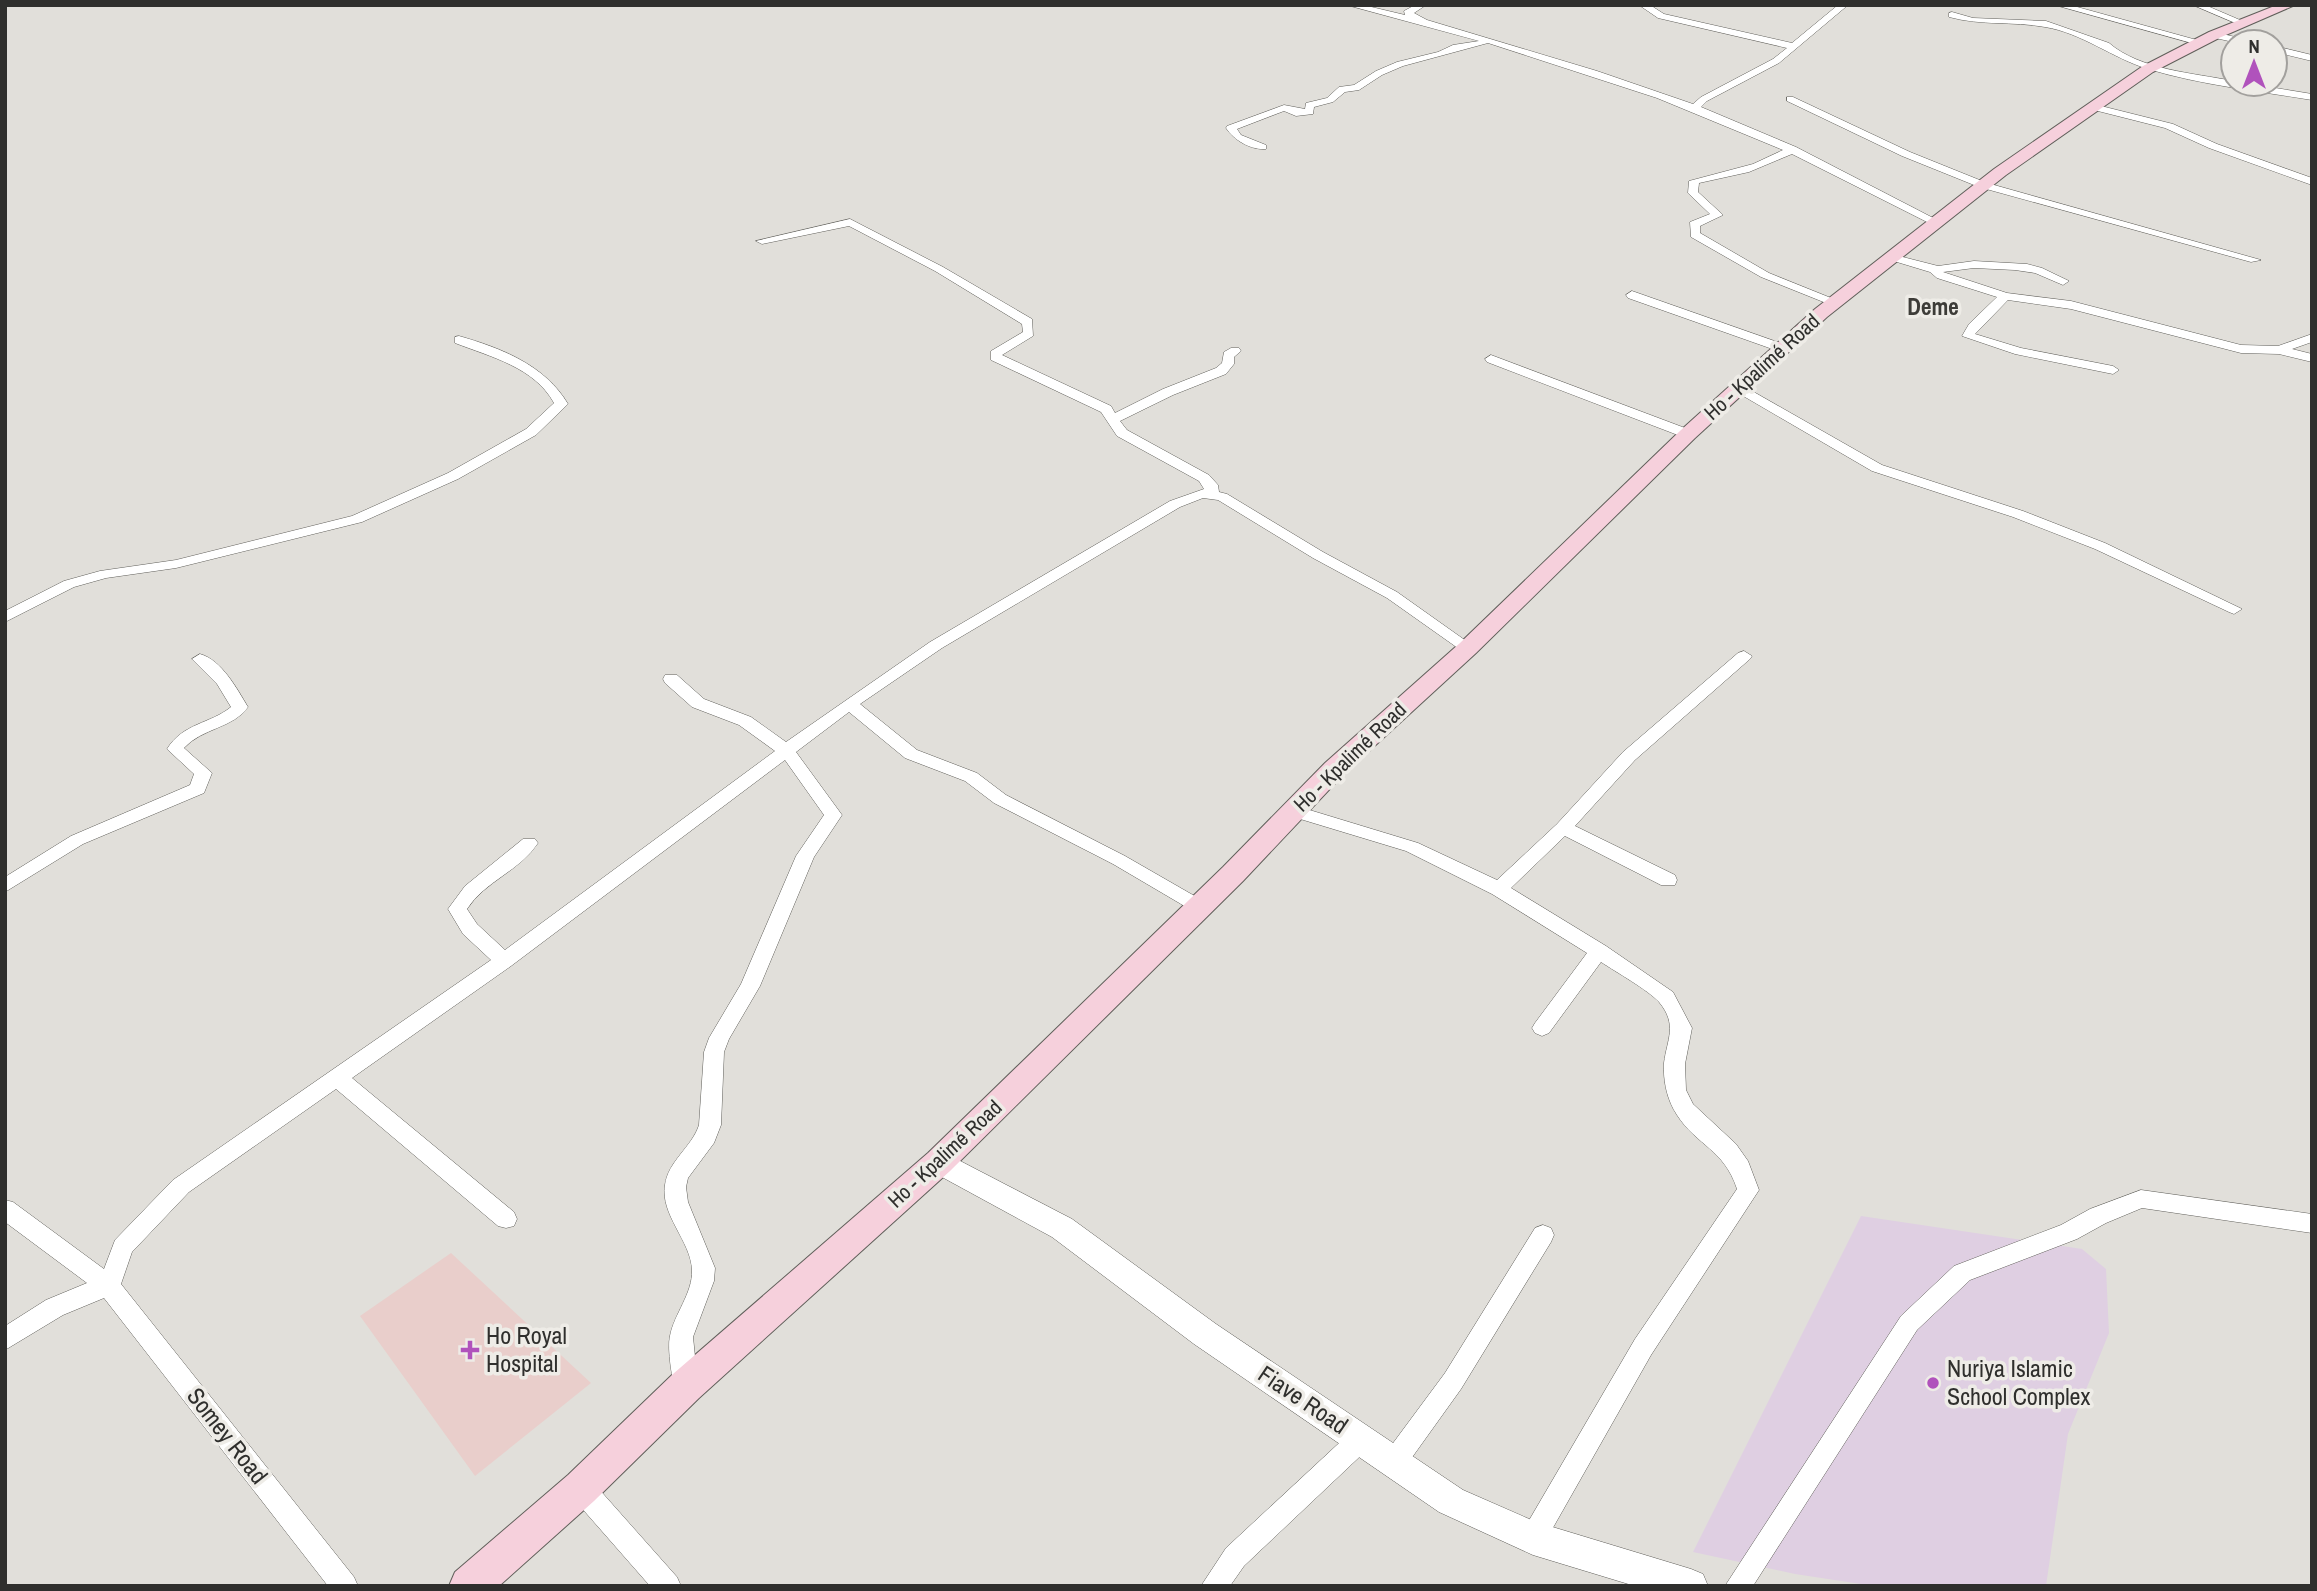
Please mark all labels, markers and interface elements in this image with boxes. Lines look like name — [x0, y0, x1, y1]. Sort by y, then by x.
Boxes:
north arrow — [2219, 28, 2289, 98]
text: N — [2248, 33, 2260, 59]
district label: Deme — [1907, 291, 1959, 322]
street label: Ho - Kpalimé Road — [1698, 307, 1826, 426]
street label: Ho - Kpalimé Road — [1287, 695, 1412, 818]
street label: Ho - Kpalimé Road — [881, 1093, 1008, 1214]
place label: Ho Royal Hospital — [486, 1319, 567, 1379]
marker: Ho Royal Hospital — [460, 1340, 480, 1360]
place label: Nuriya Islamic School Complex — [1947, 1352, 2090, 1412]
street label: Fiave Road — [1252, 1357, 1355, 1441]
marker: Nuriya Islamic School Complex — [1925, 1375, 1941, 1391]
street label: Somey Road — [180, 1381, 275, 1490]

